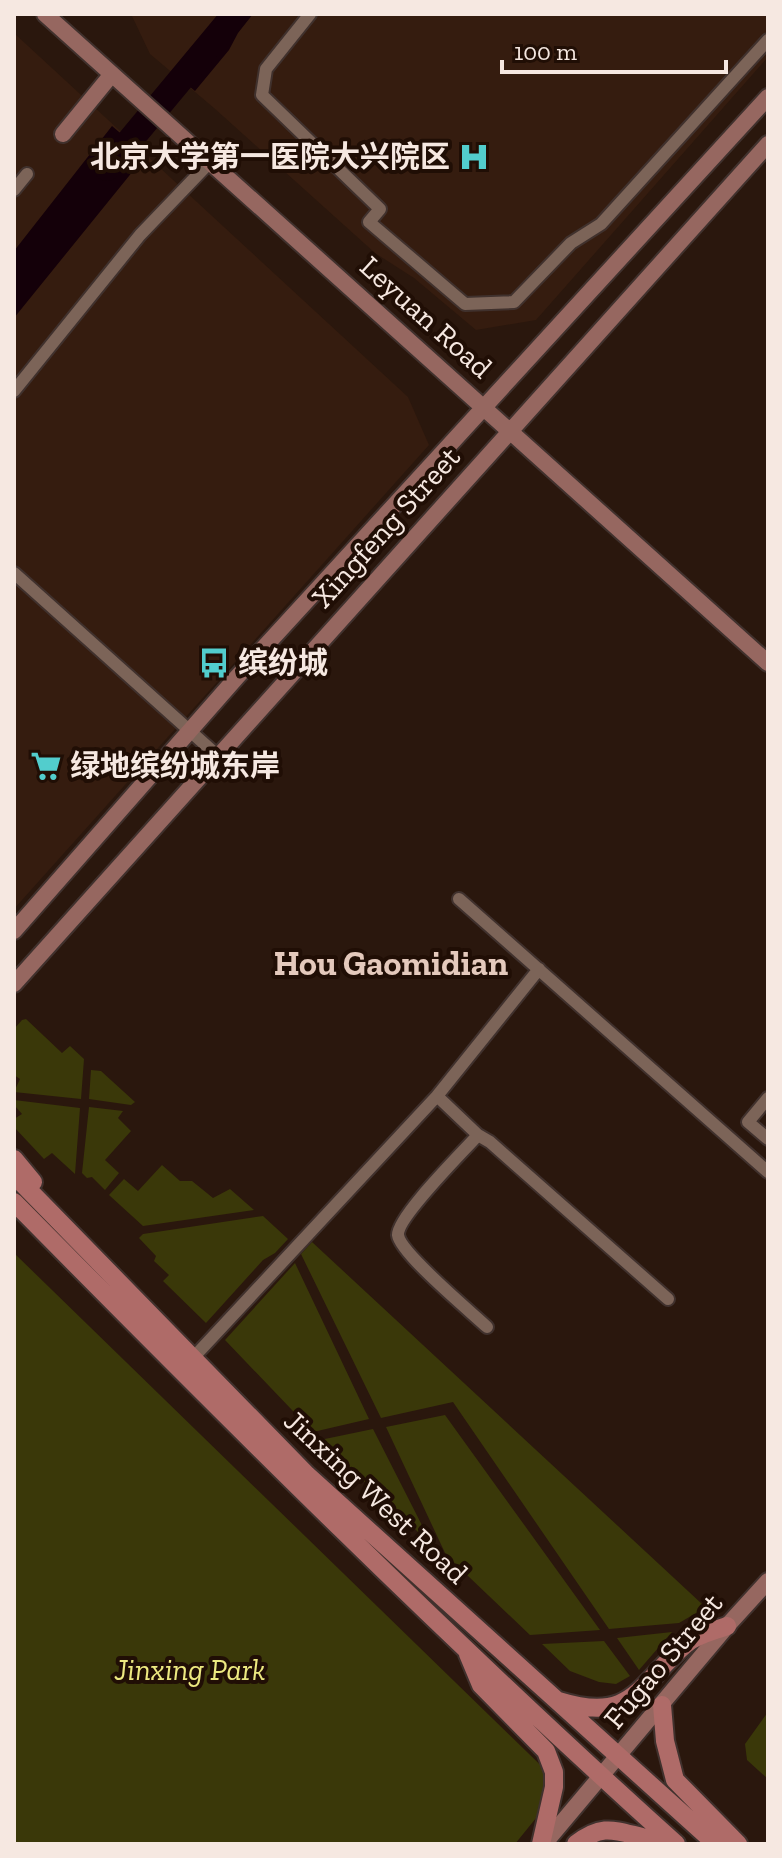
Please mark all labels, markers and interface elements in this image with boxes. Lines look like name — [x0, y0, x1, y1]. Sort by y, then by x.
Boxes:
scale bar — [502, 24, 726, 74]
text: 100 m — [514, 37, 577, 66]
place label: 北京大学第一医院大兴院区 — [90, 139, 450, 175]
hospital icon: 北京大学第一医院大兴院区 — [457, 140, 491, 174]
street label: Leyuan Road — [353, 248, 500, 386]
street label: Xingfeng Street — [304, 439, 468, 615]
place label: 缤纷城 — [238, 645, 328, 681]
bus stop icon: 缤纷城 — [197, 646, 231, 680]
place label: 绿地缤纷城东岸 — [70, 748, 280, 784]
supermarket icon: 绿地缤纷城东岸 — [29, 749, 63, 783]
district label: Hou Gaomidian — [274, 943, 508, 984]
street label: Jinxing West Road — [277, 1403, 476, 1592]
street label: Fugao Street — [596, 1586, 730, 1736]
park label: Jinxing Park — [114, 1652, 265, 1688]

